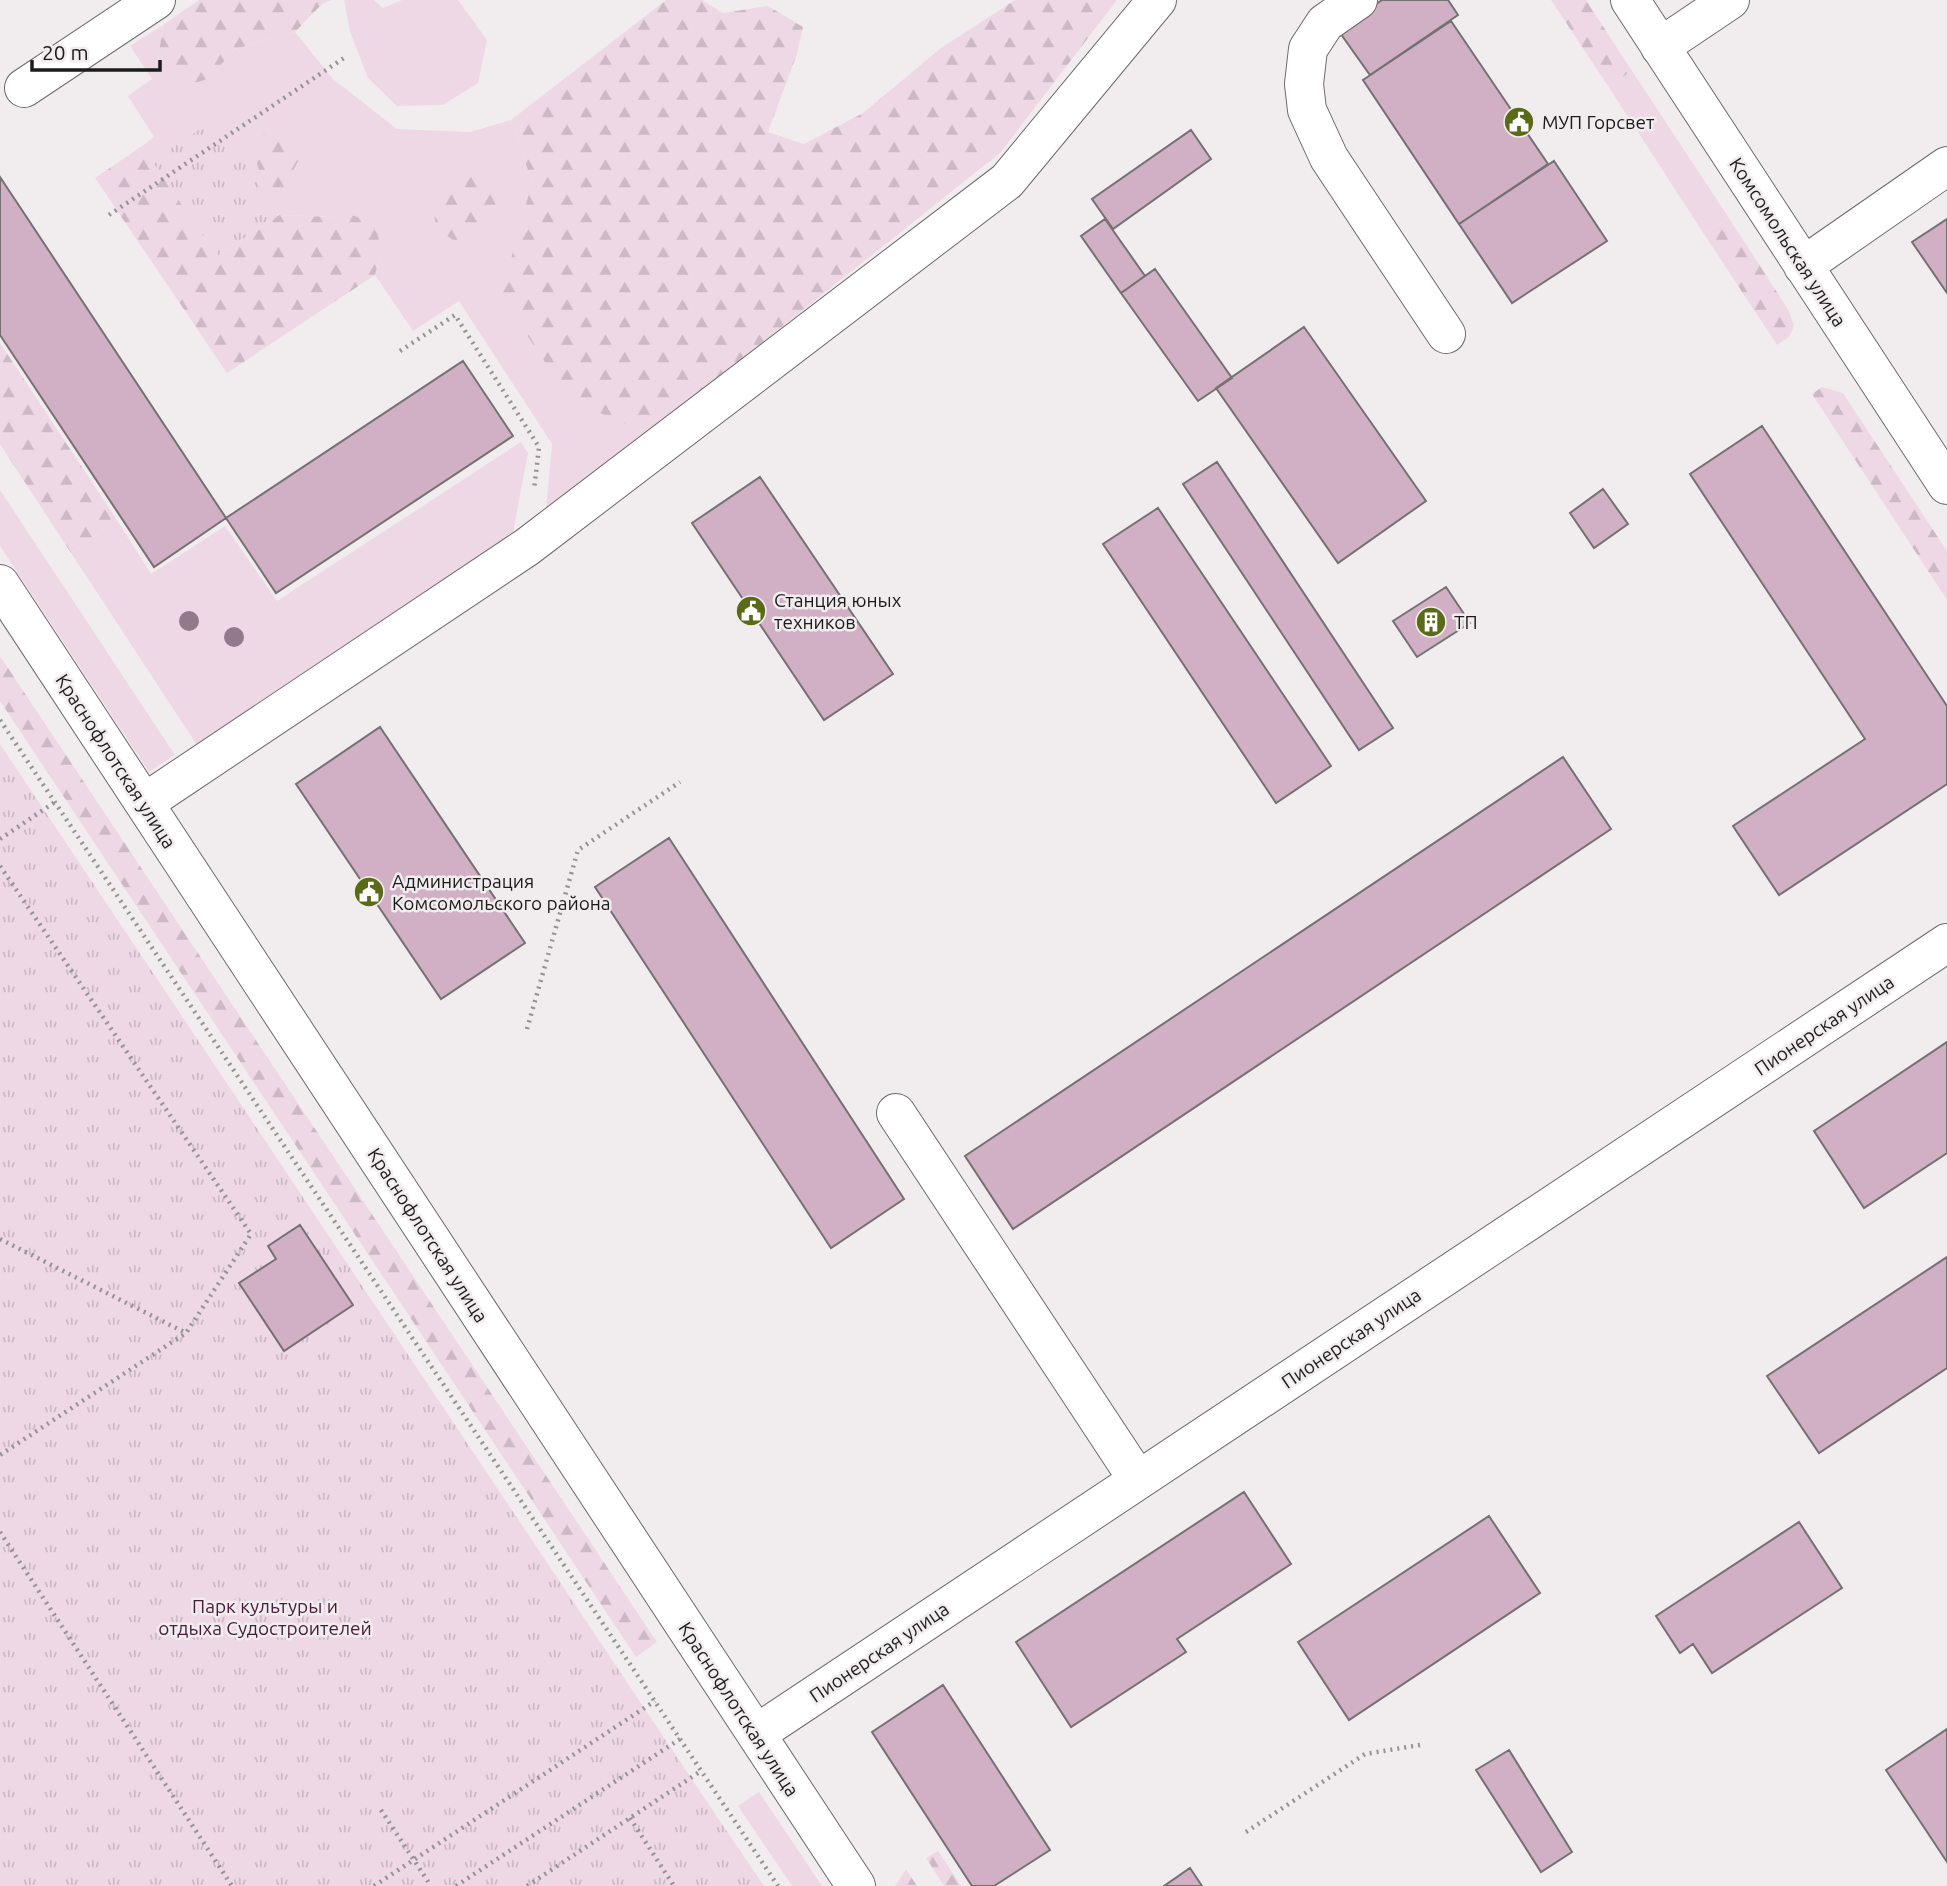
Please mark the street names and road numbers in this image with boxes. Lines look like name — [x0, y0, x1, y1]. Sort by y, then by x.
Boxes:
street label: Комсомольская улица — [1725, 153, 1851, 331]
street label: Краснофлотская улица — [51, 670, 181, 852]
street label: Пионерская улица — [1750, 970, 1898, 1080]
street label: Краснофлотская улица — [363, 1144, 493, 1326]
street label: Пионерская улица — [1277, 1283, 1425, 1393]
street label: Пионерская улица — [805, 1597, 953, 1707]
street label: Краснофлотская улица — [674, 1618, 804, 1800]

